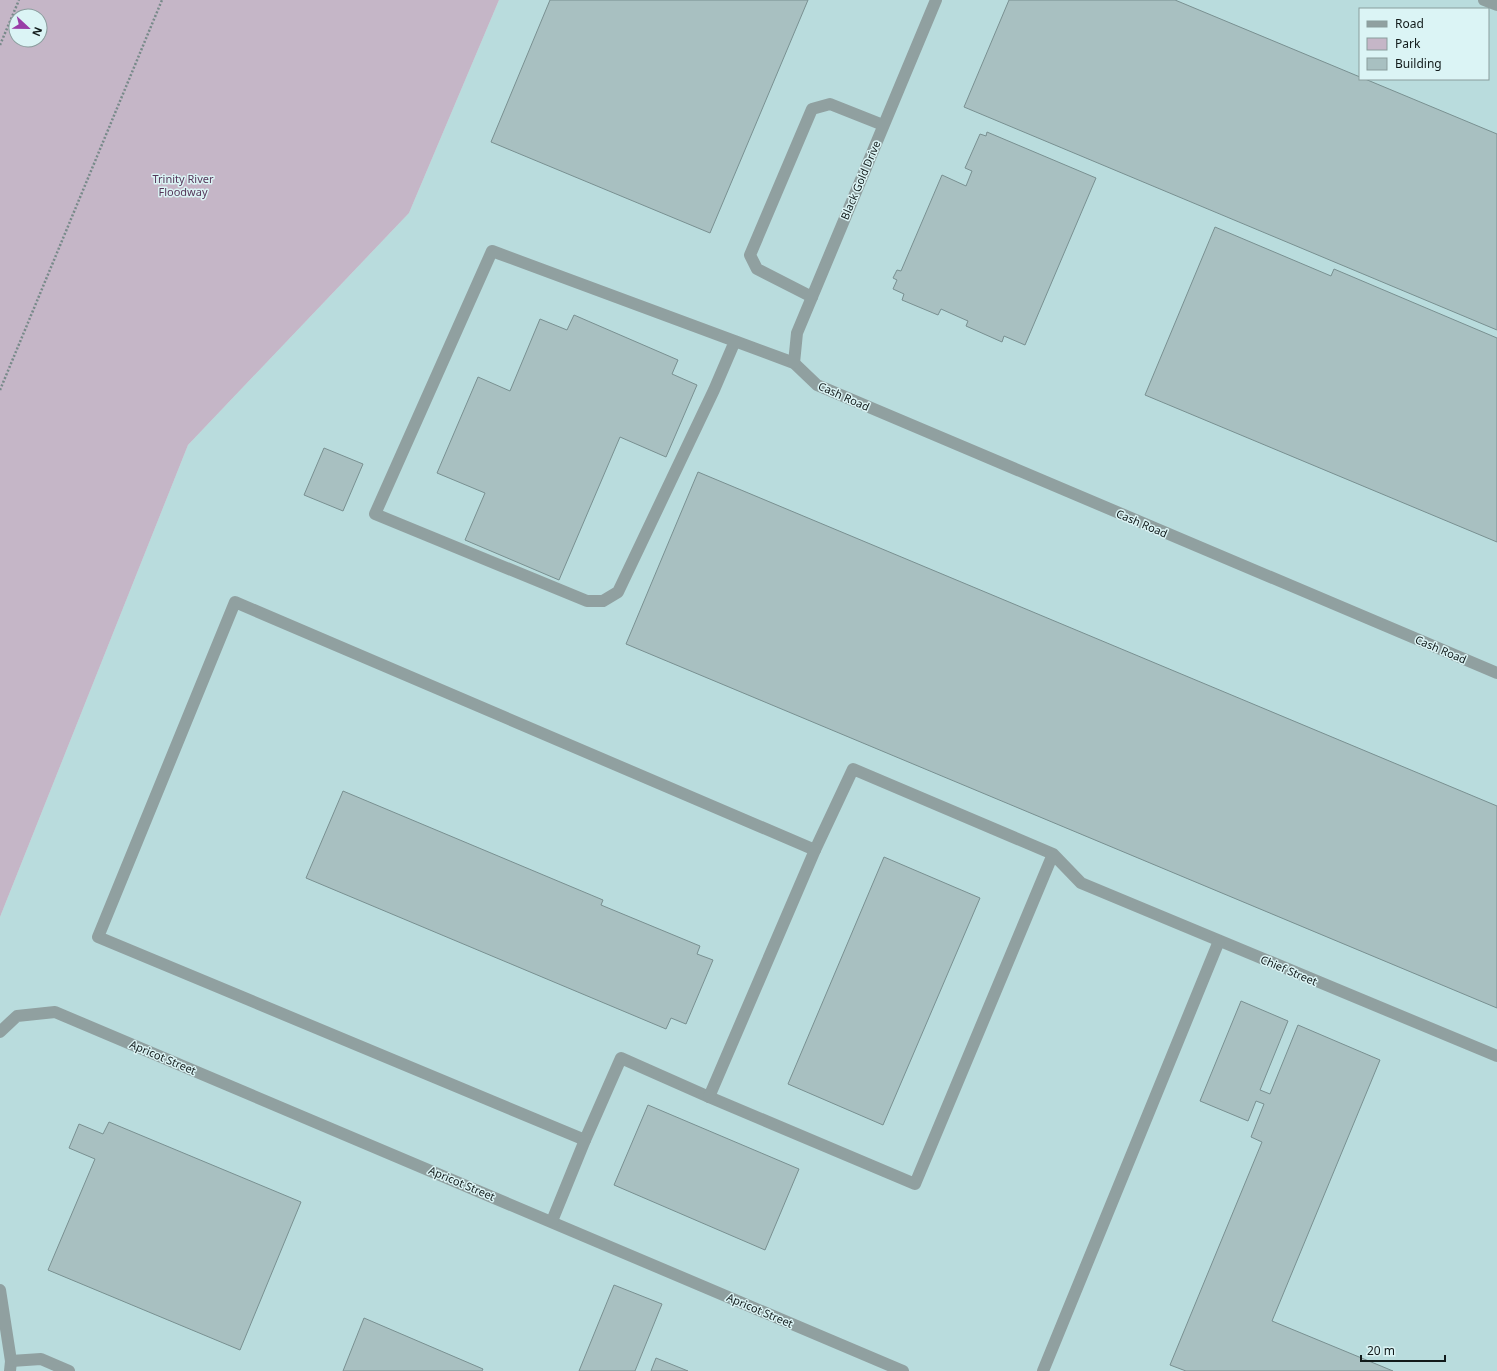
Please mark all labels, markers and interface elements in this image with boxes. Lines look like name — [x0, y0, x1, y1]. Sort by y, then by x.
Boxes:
north arrow — [8, 8, 48, 48]
legend — [1359, 8, 1489, 80]
text: Road — [1395, 15, 1424, 32]
text: N — [29, 25, 46, 39]
text: Park — [1395, 35, 1421, 52]
text: Building — [1395, 55, 1442, 72]
street label: Black Gold Drive — [837, 138, 883, 222]
park label: Trinity River Floodway — [152, 171, 214, 199]
street label: Cash Road — [816, 378, 872, 414]
street label: Cash Road — [1114, 505, 1170, 541]
street label: Cash Road — [1413, 631, 1469, 667]
street label: Chief Street — [1258, 951, 1320, 989]
street label: Apricot Street — [128, 1036, 198, 1078]
street label: Apricot Street — [427, 1162, 497, 1204]
street label: Apricot Street — [725, 1289, 795, 1331]
scale bar — [1361, 1337, 1445, 1363]
text: 20 m — [1367, 1342, 1395, 1359]

